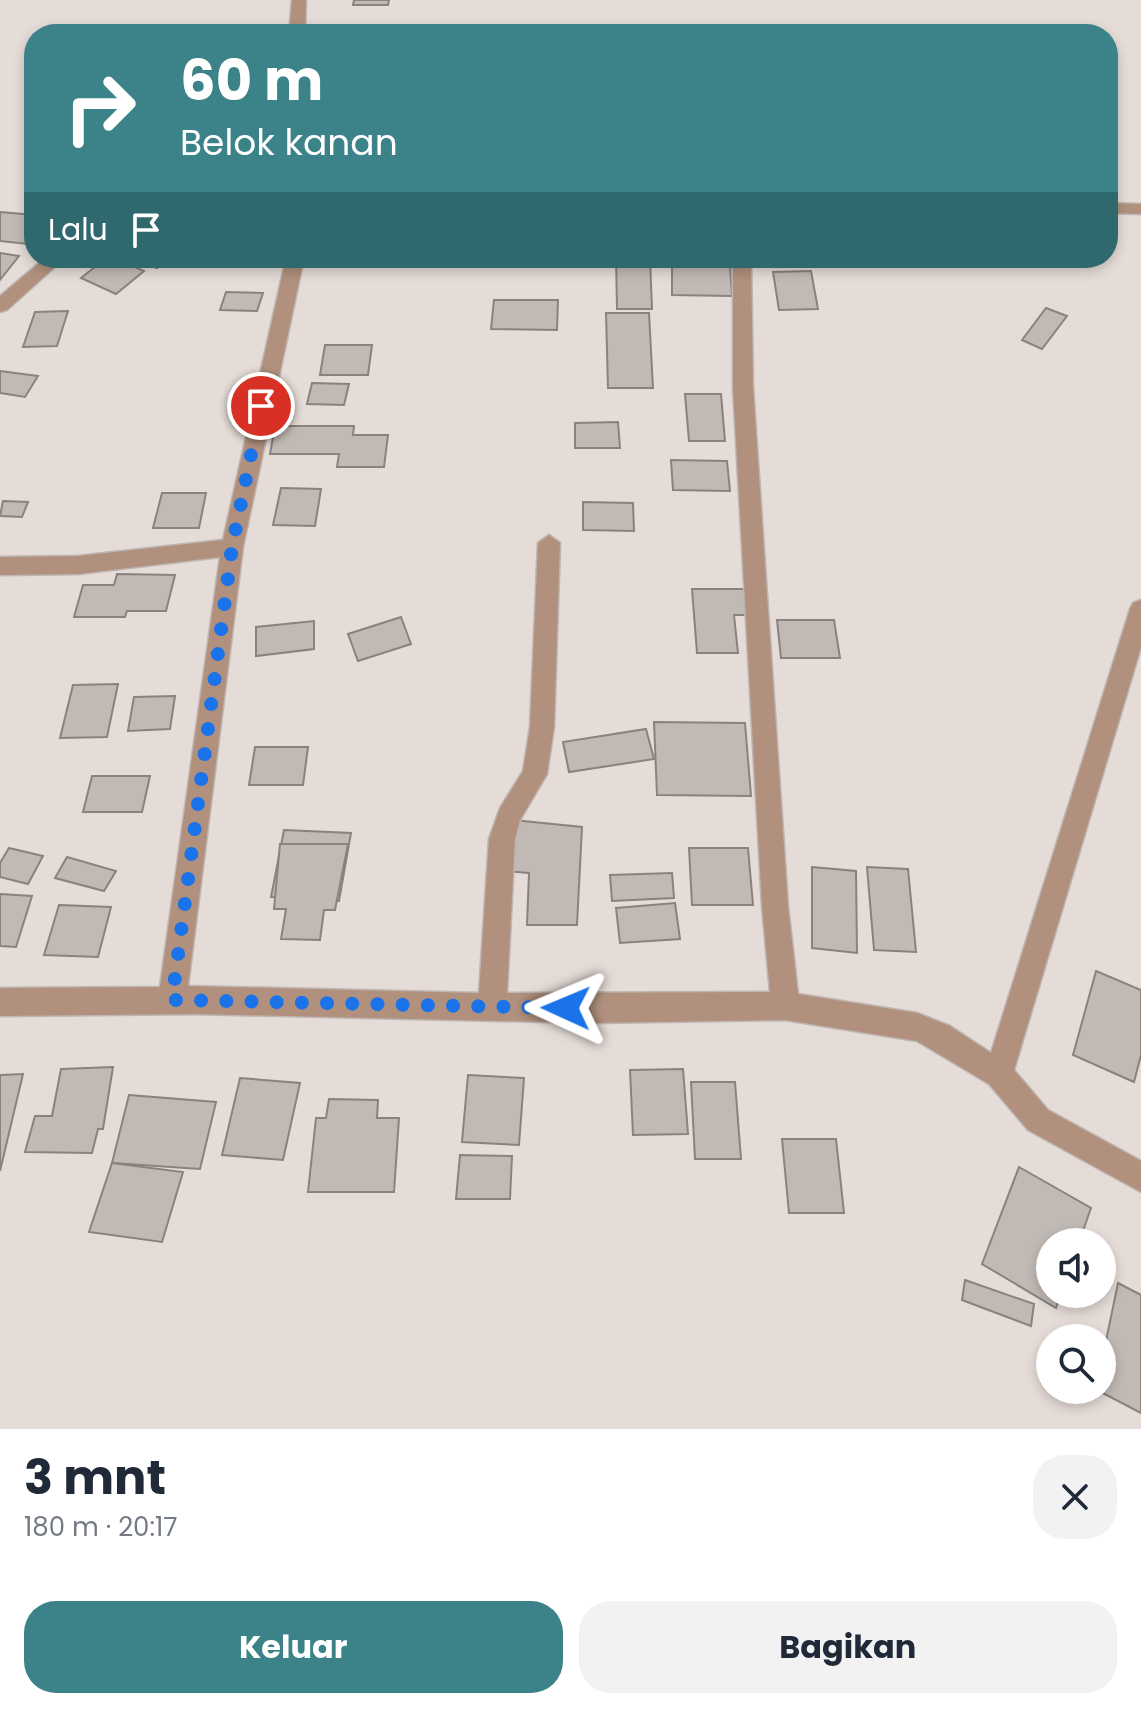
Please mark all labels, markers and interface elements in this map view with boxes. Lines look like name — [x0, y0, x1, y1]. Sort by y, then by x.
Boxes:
text: 60 m — [180, 41, 323, 120]
icon: right — [48, 56, 152, 160]
text: Belok kanan — [180, 117, 398, 168]
text: Lalu — [48, 208, 108, 251]
icon: arrive — [124, 208, 168, 252]
pin — [227, 372, 295, 440]
icon: arrive — [239, 384, 283, 428]
position arrow — [524, 966, 608, 1050]
map controls — [1036, 1228, 1116, 1404]
button: sound — [1036, 1228, 1116, 1308]
button: search — [1036, 1324, 1116, 1404]
text: 3 mnt — [24, 1444, 166, 1511]
button: close — [1033, 1455, 1117, 1539]
text: 180 m · 20:17 — [24, 1509, 178, 1545]
button: Keluar — [24, 1601, 563, 1693]
button: Bagikan — [579, 1601, 1117, 1693]

